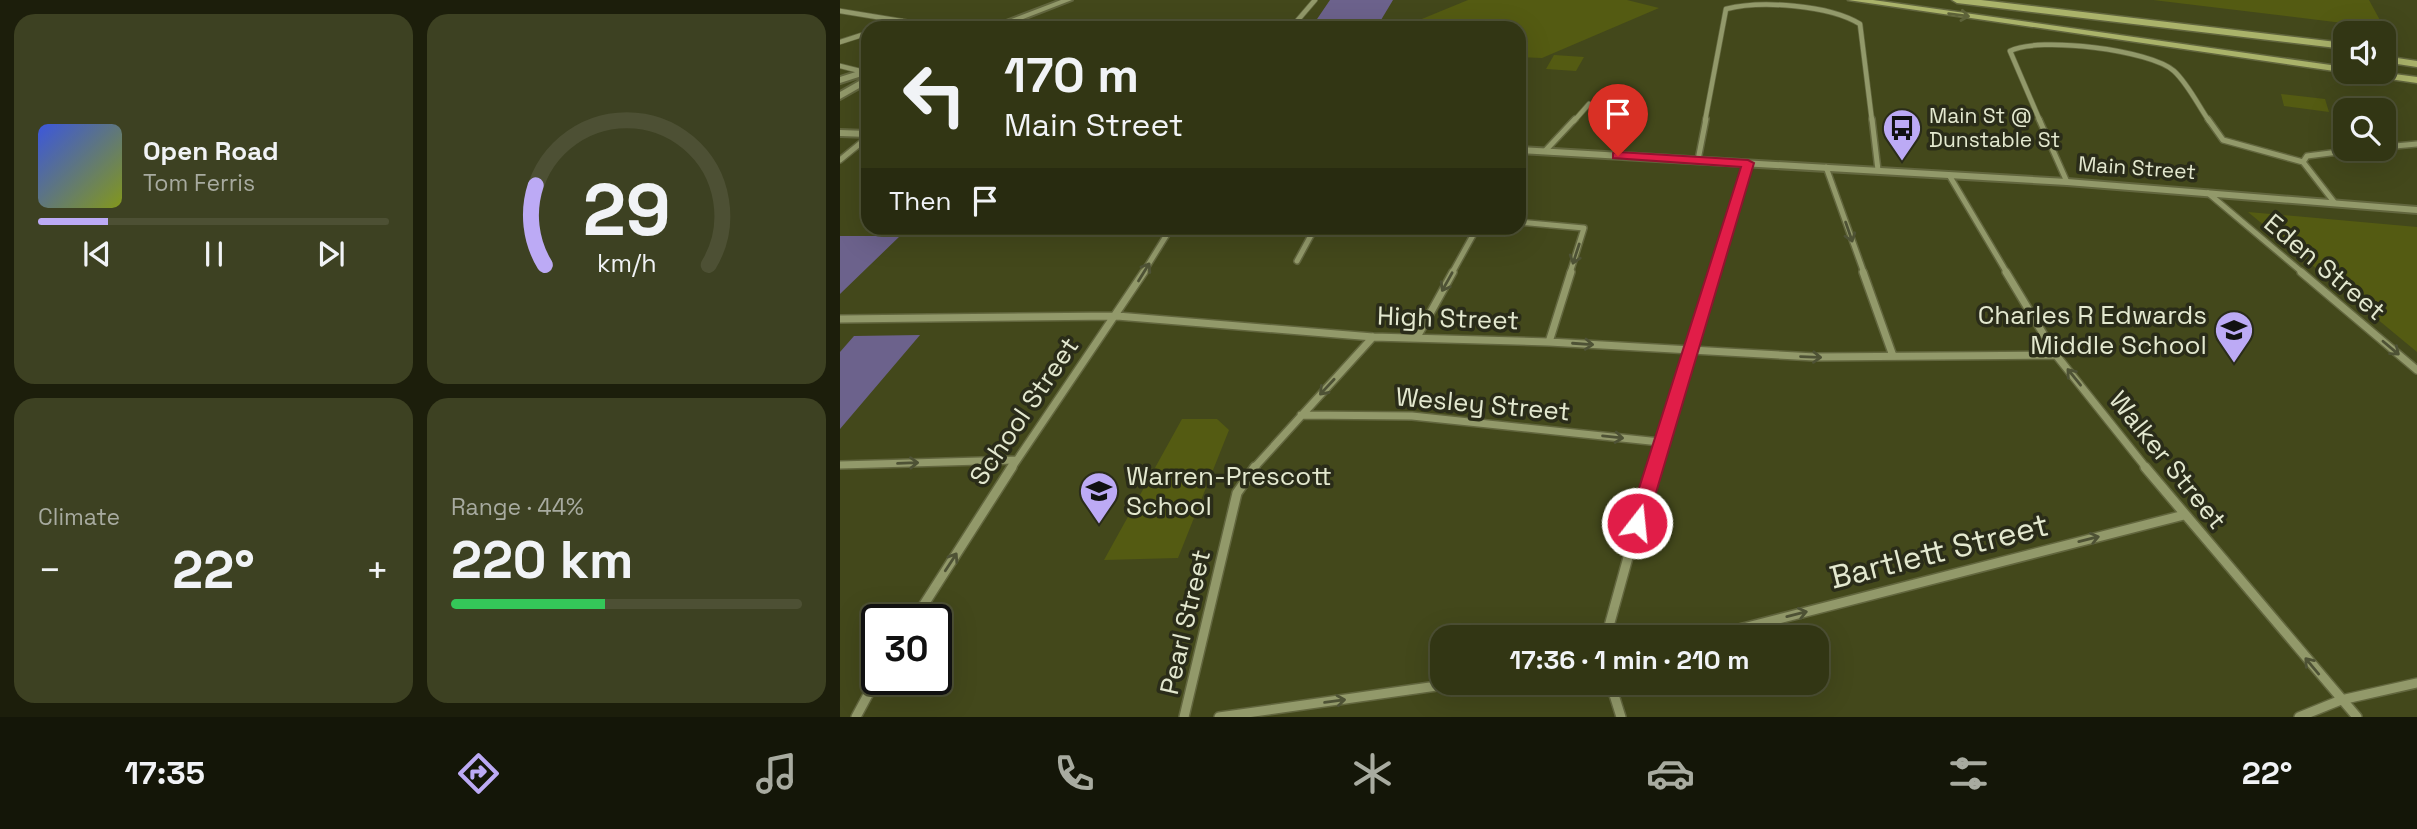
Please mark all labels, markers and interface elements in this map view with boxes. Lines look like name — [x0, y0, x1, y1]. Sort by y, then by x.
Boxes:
one-way arrow — [1947, 9, 1970, 22]
map controls — [2333, 21, 2396, 161]
button: sound — [2333, 21, 2396, 84]
text: 170 m — [1004, 44, 1139, 106]
icon: left — [889, 49, 980, 140]
pin — [1588, 84, 1648, 156]
icon: arrive — [1599, 95, 1637, 133]
button: search — [2333, 98, 2396, 161]
place label: Main St @ Dunstable St — [1929, 102, 2060, 153]
text: Main Street — [1004, 105, 1184, 145]
bus stop icon: Main St @ Dunstable St — [1881, 107, 1923, 162]
text: Open Road — [143, 134, 279, 168]
street label: Main Street — [2077, 150, 2197, 185]
text: 29 — [583, 163, 670, 256]
text: Tom Ferris — [143, 168, 255, 198]
icon: arrive — [966, 182, 1004, 220]
text: Then — [889, 184, 952, 218]
street label: Eden Street — [2257, 206, 2393, 328]
one-way arrow — [1844, 220, 1856, 242]
icon: previous — [78, 235, 116, 273]
icon: pause — [195, 235, 233, 273]
icon: next — [312, 235, 350, 273]
one-way arrow — [1568, 243, 1581, 265]
text: km/h — [597, 247, 656, 279]
one-way arrow — [1137, 262, 1151, 282]
one-way arrow — [1440, 272, 1454, 292]
place label: Charles R Edwards Middle School — [1978, 298, 2207, 362]
street label: High Street — [1376, 299, 1520, 337]
school or university icon: Charles R Edwards Middle School — [2213, 309, 2255, 364]
street label: School Street — [962, 330, 1086, 492]
one-way arrow — [1572, 338, 1595, 351]
one-way arrow — [2381, 340, 2399, 356]
one-way arrow — [1799, 350, 1822, 363]
one-way arrow — [2066, 368, 2081, 387]
one-way arrow — [1319, 378, 1336, 396]
street label: Wesley Street — [1394, 379, 1572, 429]
street label: Walker Street — [2102, 384, 2234, 536]
one-way arrow — [1601, 431, 1624, 444]
one-way arrow — [896, 456, 919, 470]
place label: Warren-Prescott School — [1126, 459, 1332, 523]
school or university icon: Warren-Prescott School — [1078, 470, 1120, 525]
position arrow — [1600, 486, 1674, 560]
text: Range · 44% — [451, 492, 584, 522]
text: Climate — [38, 502, 120, 532]
street label: Bartlett Street — [1825, 504, 2053, 598]
text: 220 km — [451, 527, 633, 593]
one-way arrow — [2077, 532, 2100, 545]
text: 22° — [172, 537, 255, 603]
text: − — [38, 546, 62, 594]
text: + — [365, 546, 389, 594]
street label: Pearl Street — [1152, 546, 1218, 698]
one-way arrow — [943, 553, 958, 572]
speed limit sign: 30 — [861, 604, 952, 695]
one-way arrow — [1786, 607, 1808, 620]
text: 17:36 · 1 min · 210 m — [1510, 643, 1749, 677]
one-way arrow — [2304, 657, 2320, 675]
one-way arrow — [1323, 694, 1346, 707]
icon: directions — [454, 749, 503, 798]
icon: music — [752, 749, 801, 798]
icon: phone — [1050, 749, 1099, 798]
icon: climate — [1348, 749, 1397, 798]
icon: car — [1646, 749, 1695, 798]
icon: filters — [1944, 749, 1993, 798]
text: 17:35 — [124, 753, 205, 793]
text: 22° — [2242, 753, 2292, 793]

